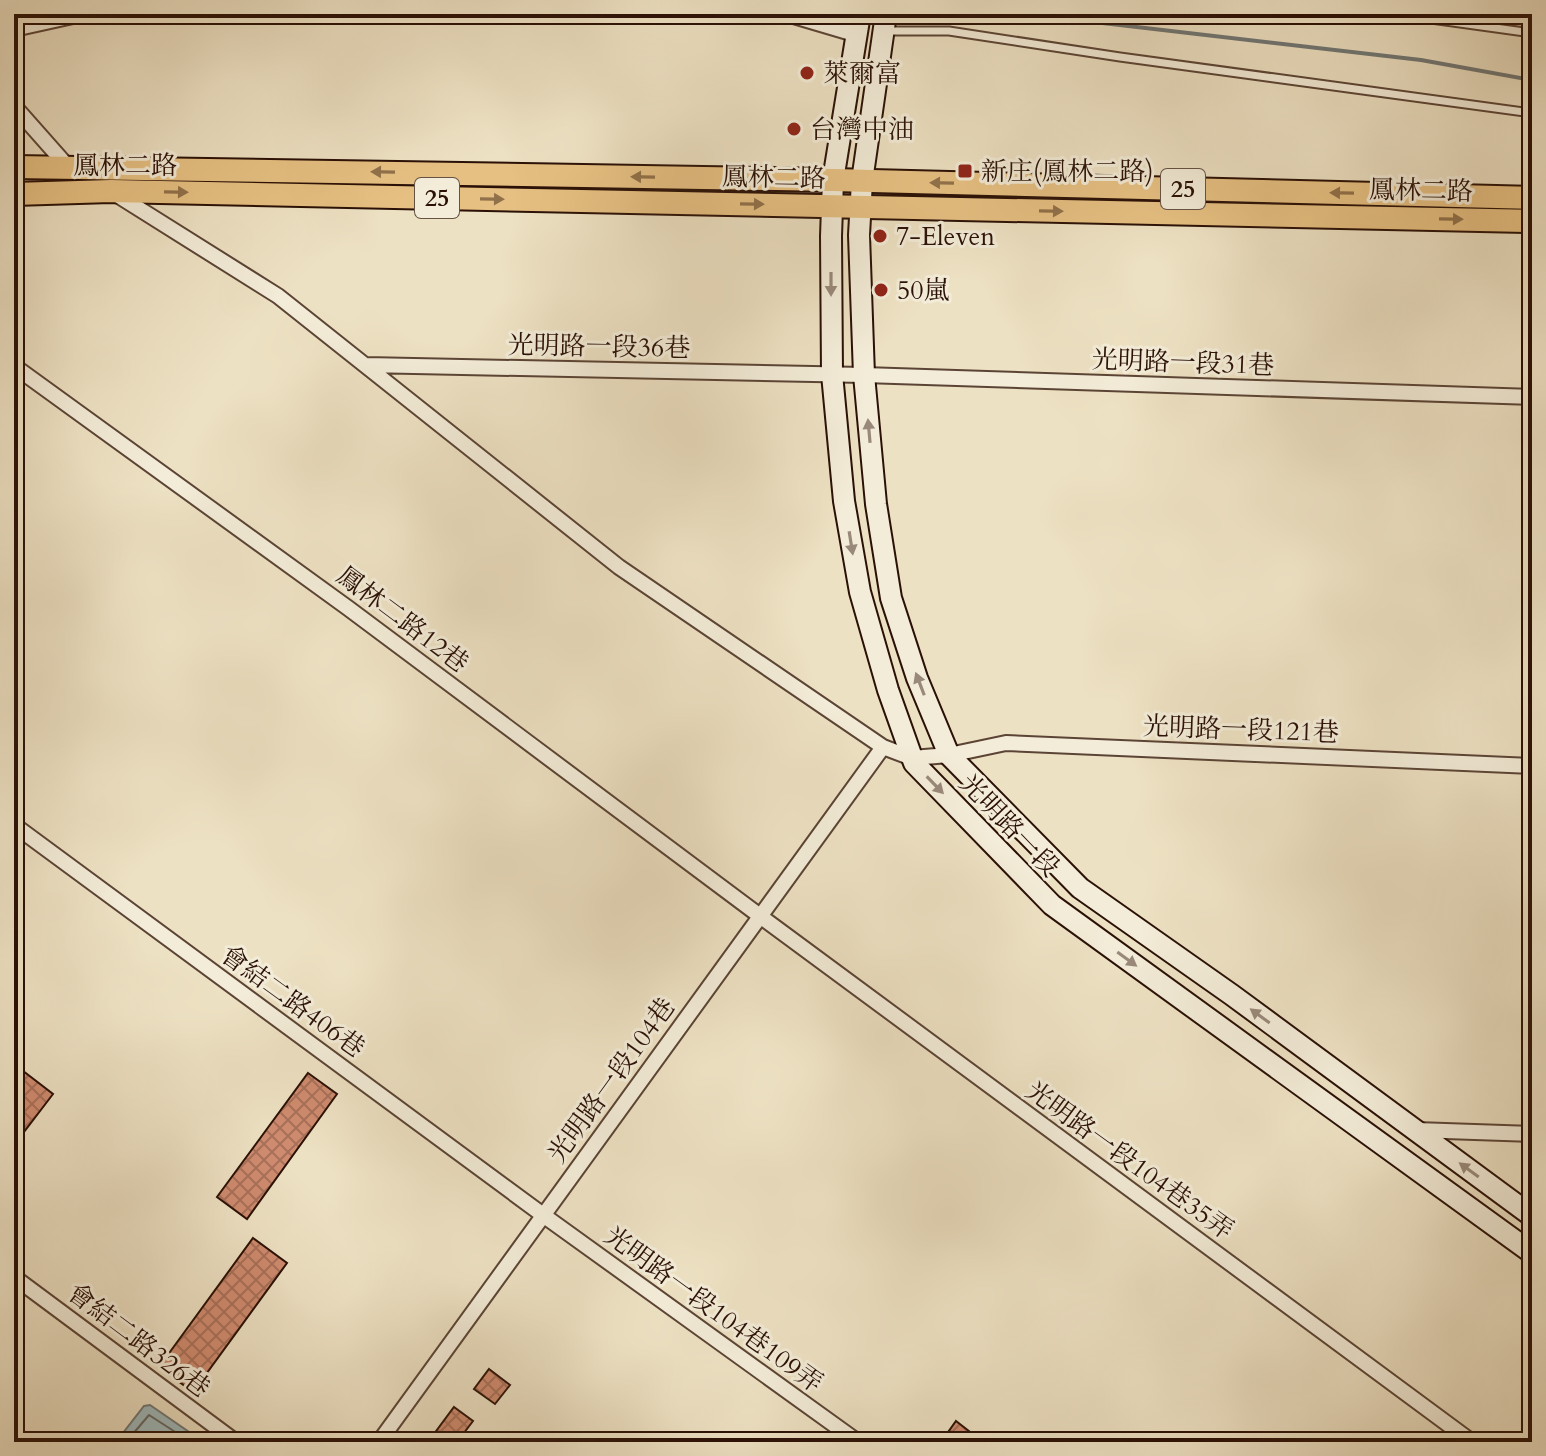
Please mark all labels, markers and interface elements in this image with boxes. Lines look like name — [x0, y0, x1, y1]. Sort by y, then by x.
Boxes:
place label: 萊爾富 — [823, 56, 901, 91]
marker: 萊爾富 — [798, 64, 816, 82]
place label: 台灣中油 — [810, 112, 914, 147]
marker: 台灣中油 — [785, 120, 803, 138]
street label: 鳳林二路 — [73, 148, 177, 183]
place label: 新庄(鳳林二路) — [981, 154, 1154, 189]
street label: 鳳林二路 — [722, 159, 826, 196]
marker: 新庄(鳳林二路) — [956, 162, 974, 180]
one-way arrow — [370, 166, 395, 179]
road number: 25 — [1161, 169, 1205, 209]
one-way arrow — [630, 171, 655, 183]
street label: 鳳林二路 — [1369, 172, 1473, 209]
one-way arrow — [929, 177, 954, 190]
road number: 25 — [415, 178, 459, 218]
one-way arrow — [164, 186, 189, 199]
one-way arrow — [1329, 187, 1354, 199]
one-way arrow — [480, 193, 505, 205]
one-way arrow — [740, 198, 765, 211]
one-way arrow — [1039, 205, 1064, 217]
one-way arrow — [1439, 213, 1464, 225]
place label: 7-Eleven — [896, 219, 995, 254]
marker: 7-Eleven — [871, 227, 889, 245]
one-way arrow — [825, 272, 837, 297]
place label: 50嵐 — [897, 273, 950, 308]
marker: 50嵐 — [872, 281, 890, 299]
street label: 光明路一段36巷 — [507, 327, 691, 366]
street label: 光明路一段31巷 — [1091, 342, 1275, 383]
one-way arrow — [862, 418, 875, 443]
one-way arrow — [846, 530, 858, 555]
street label: 鳳林二路12巷 — [330, 558, 476, 681]
one-way arrow — [913, 672, 926, 696]
street label: 光明路一段121巷 — [1142, 709, 1340, 750]
street label: 光明路一段 — [952, 766, 1067, 884]
one-way arrow — [926, 775, 944, 794]
street label: 會結二路406巷 — [214, 937, 372, 1066]
one-way arrow — [1116, 951, 1137, 967]
street label: 光明路一段104巷 — [540, 991, 683, 1170]
one-way arrow — [1249, 1009, 1270, 1024]
street label: 光明路一段104巷35弄 — [1019, 1073, 1241, 1248]
one-way arrow — [1458, 1162, 1480, 1178]
street label: 光明路一段104巷109弄 — [597, 1218, 830, 1401]
street label: 會結二路326巷 — [60, 1275, 217, 1406]

